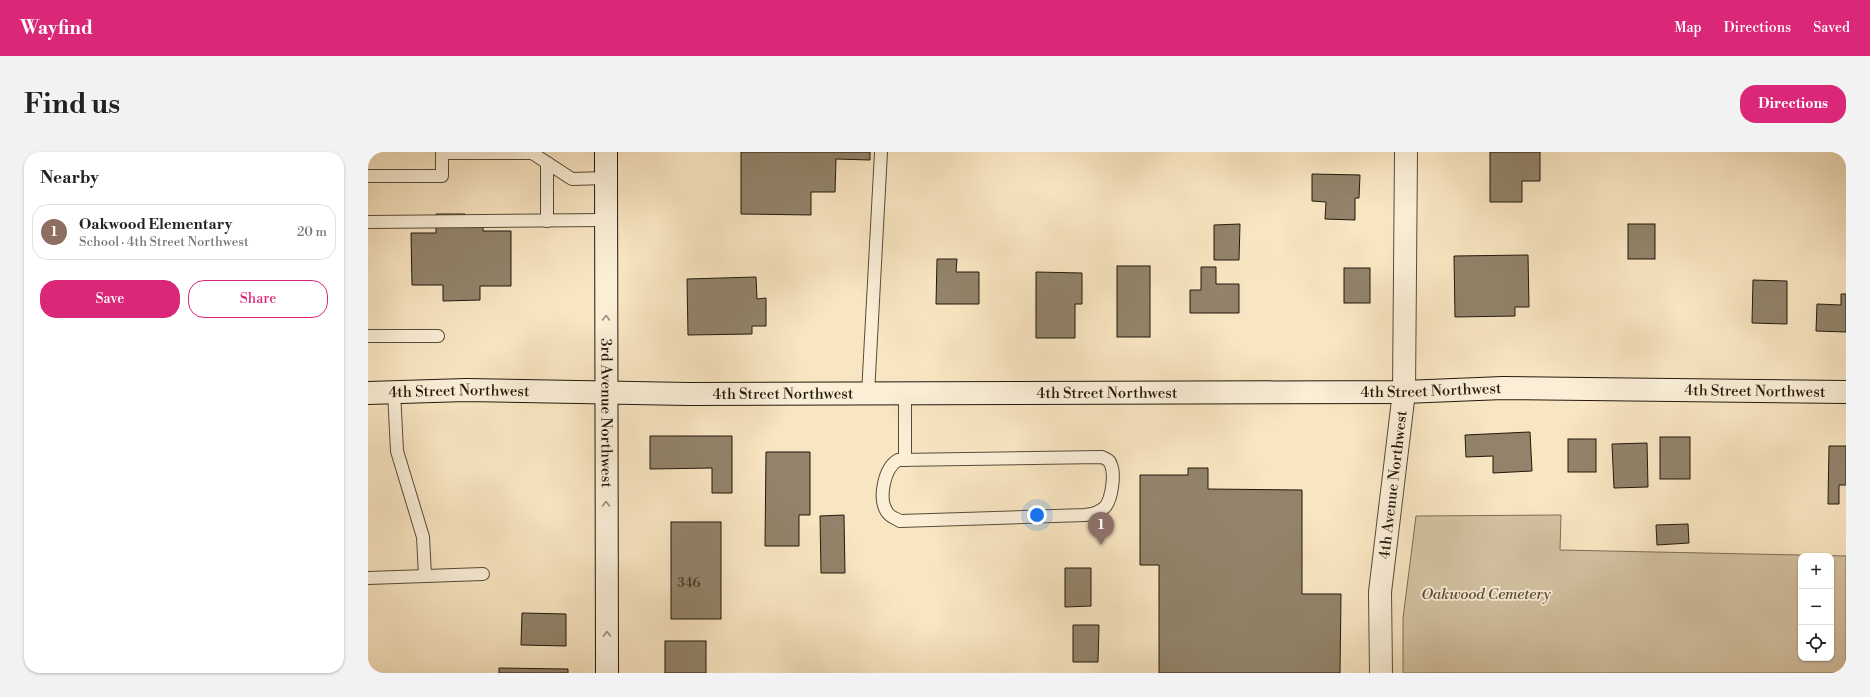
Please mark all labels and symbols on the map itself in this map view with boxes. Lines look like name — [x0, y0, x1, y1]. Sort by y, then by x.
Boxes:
one-way arrow — [602, 315, 610, 321]
street label: 3rd Avenue Northwest — [597, 338, 616, 488]
street label: 4th Street Northwest — [1360, 379, 1502, 402]
street label: 4th Street Northwest — [388, 380, 530, 402]
street label: 4th Street Northwest — [1684, 381, 1826, 401]
street label: 4th Street Northwest — [1036, 383, 1178, 403]
street label: 4th Street Northwest — [712, 384, 854, 403]
street label: 4th Avenue Northwest — [1375, 409, 1411, 560]
one-way arrow — [602, 501, 610, 507]
your location — [1027, 505, 1047, 525]
pin: 1 — [1088, 512, 1114, 545]
house number: 346 — [678, 575, 701, 591]
park label: Oakwood Cemetery — [1421, 585, 1552, 604]
one-way arrow — [603, 631, 611, 637]

